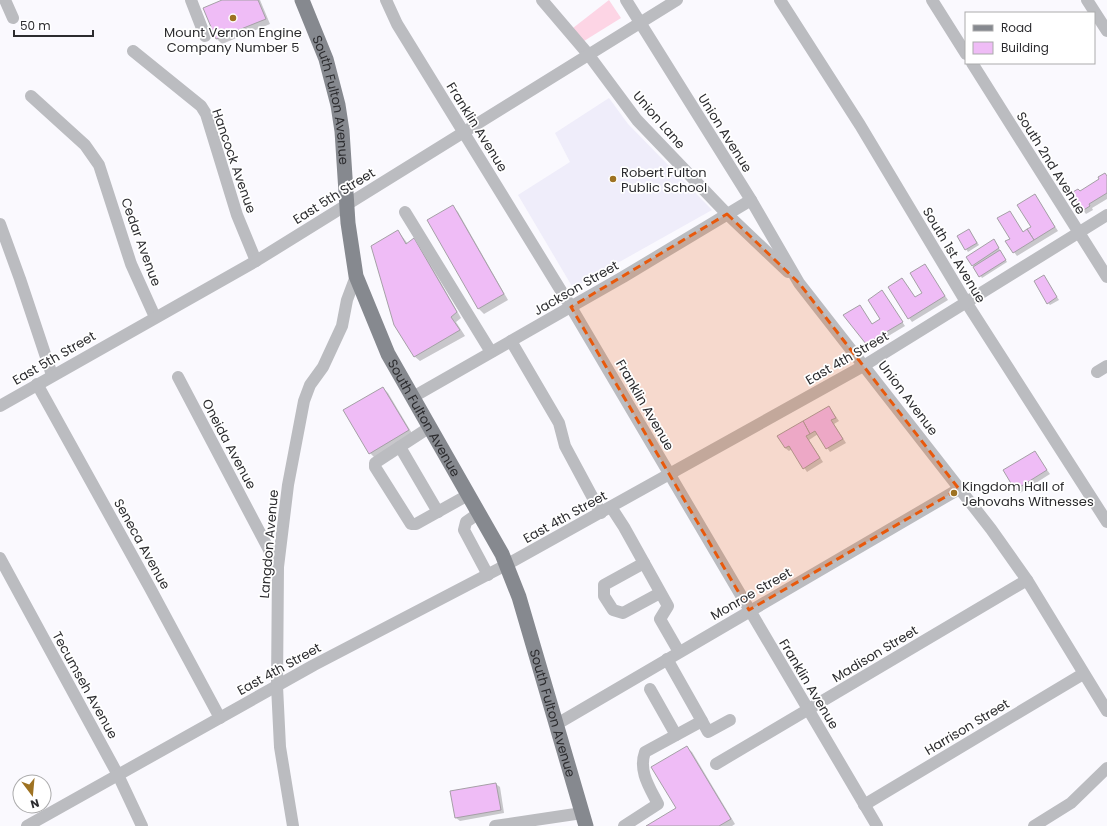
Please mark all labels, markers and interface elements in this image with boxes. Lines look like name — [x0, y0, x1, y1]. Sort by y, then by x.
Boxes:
scale bar — [14, 12, 93, 38]
legend — [965, 12, 1095, 64]
marker: Mount Vernon Engine Company Number 5 — [228, 13, 238, 23]
text: 50 m — [20, 17, 51, 34]
text: Road — [1001, 19, 1032, 36]
place label: Mount Vernon Engine Company Number 5 — [164, 23, 302, 57]
street label: South Fulton Avenue — [308, 32, 354, 165]
text: Building — [1001, 39, 1049, 56]
street label: Franklin Avenue — [442, 79, 512, 175]
street label: Union Lane — [628, 87, 690, 153]
street label: Union Avenue — [693, 90, 757, 176]
street label: Hancock Avenue — [207, 106, 261, 216]
street label: South 2nd Avenue — [1012, 108, 1090, 218]
street label: East 5th Street — [289, 163, 379, 229]
place label: Robert Fulton Public School — [621, 163, 707, 197]
marker: Robert Fulton Public School — [608, 174, 618, 184]
street label: Cedar Avenue — [116, 195, 166, 289]
street label: South 1st Avenue — [918, 203, 990, 307]
street label: Jackson Street — [530, 256, 622, 320]
street label: East 5th Street — [9, 326, 99, 390]
street label: East 4th Street — [802, 326, 892, 390]
street label: South Fulton Avenue — [383, 355, 465, 480]
street label: Franklin Avenue — [611, 356, 679, 454]
street label: Union Avenue — [874, 357, 942, 439]
street label: Oneida Avenue — [197, 396, 261, 492]
place label: Kingdom Hall of Jehovahs Witnesses — [962, 477, 1094, 511]
street label: East 4th Street — [520, 486, 611, 548]
marker: Kingdom Hall of Jehovahs Witnesses — [949, 488, 959, 498]
street label: Langdon Avenue — [255, 489, 283, 599]
street label: Seneca Avenue — [109, 495, 175, 593]
street label: Monroe Street — [707, 563, 795, 625]
street label: Madison Street — [829, 621, 922, 687]
street label: Tecumseh Avenue — [48, 628, 122, 742]
street label: Franklin Avenue — [775, 635, 843, 733]
street label: East 4th Street — [234, 638, 325, 700]
street label: South Fulton Avenue — [525, 647, 581, 779]
street label: Harrison Street — [921, 694, 1013, 760]
north arrow — [12, 774, 52, 814]
text: N — [29, 795, 41, 812]

